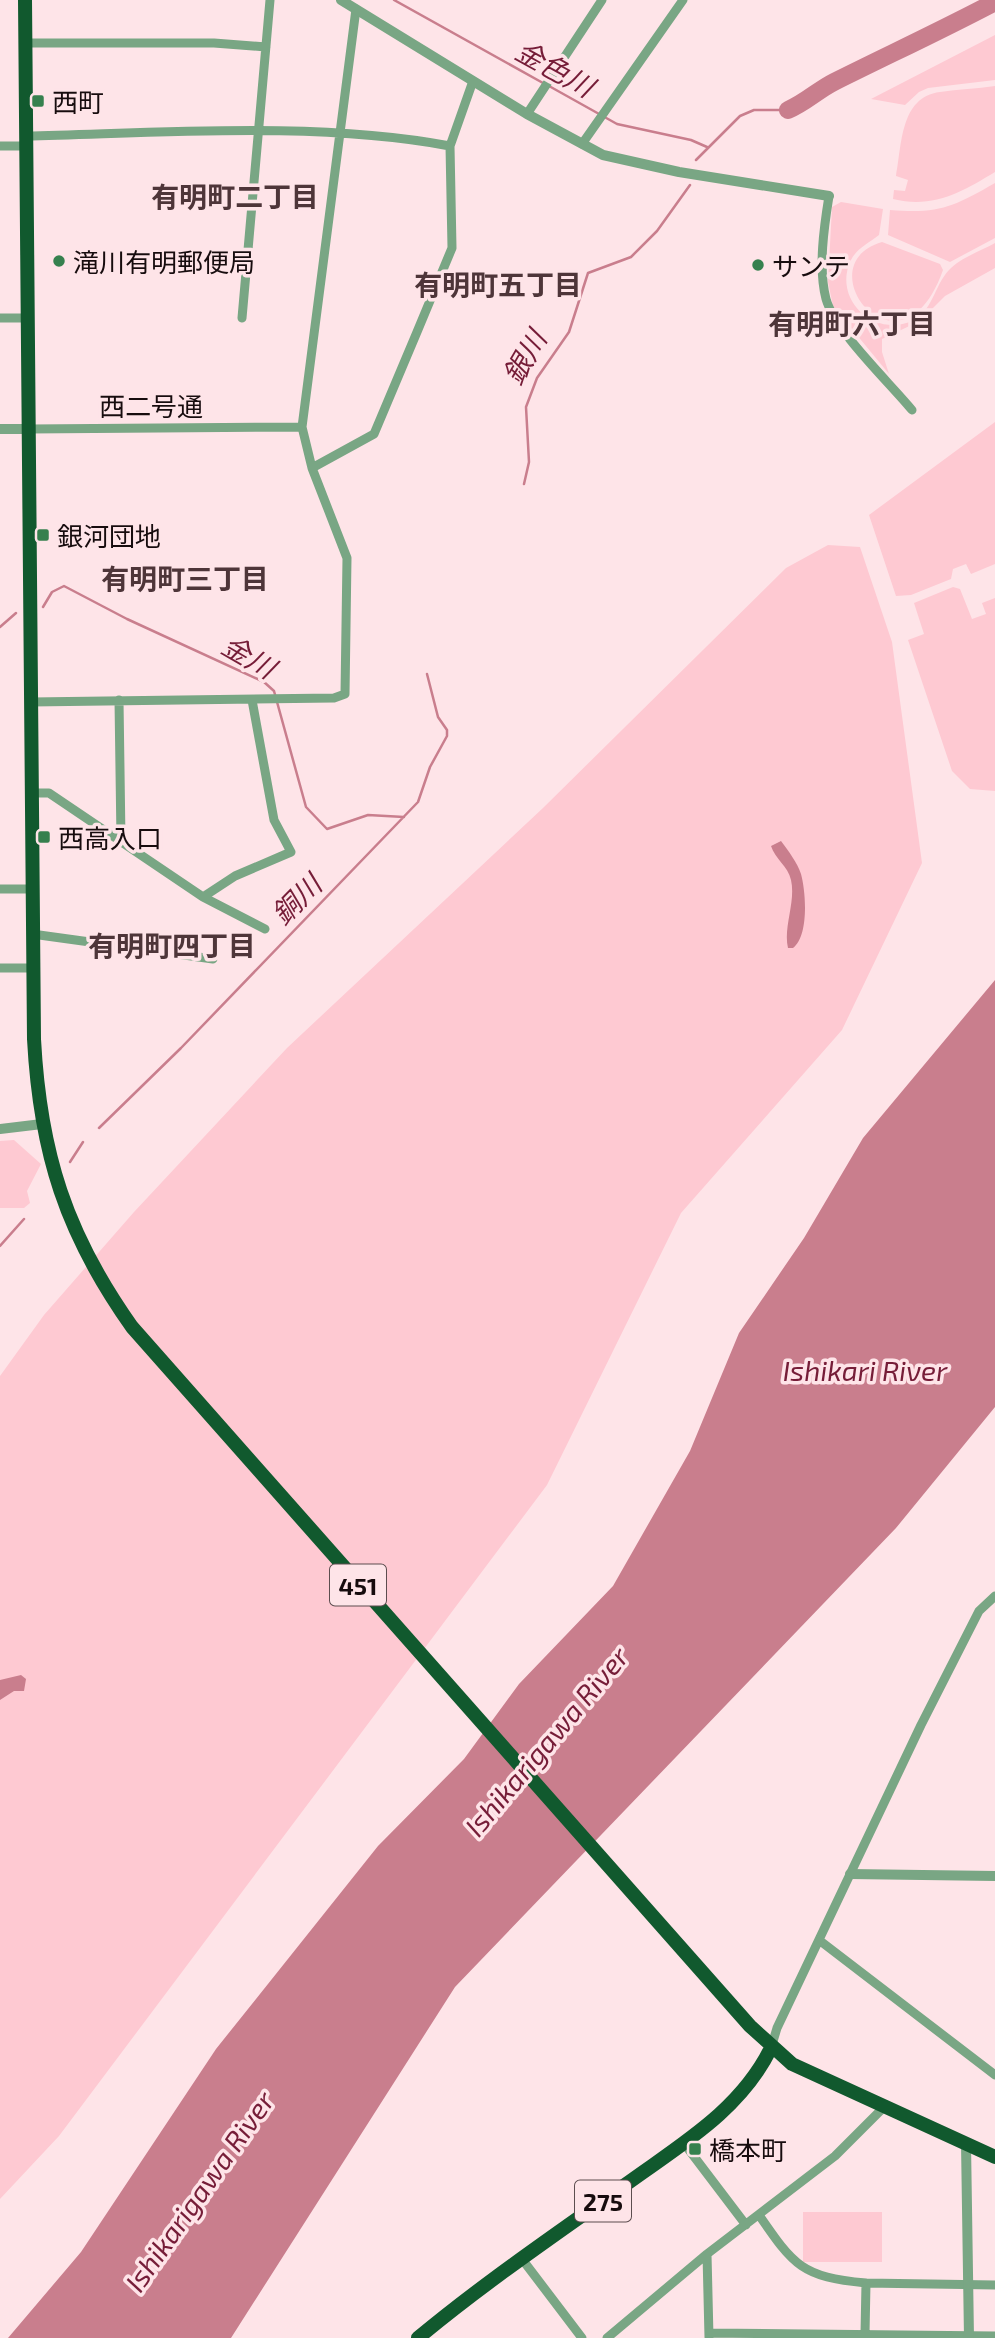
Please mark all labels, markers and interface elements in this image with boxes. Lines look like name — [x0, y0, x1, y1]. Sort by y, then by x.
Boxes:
water label: 金色川 — [510, 33, 603, 105]
place label: 西町 — [52, 86, 104, 117]
marker: 西町 — [30, 93, 46, 109]
district label: 有明町二丁目 — [151, 179, 319, 213]
place label: 滝川有明郵便局 — [73, 246, 255, 277]
place label: サンテ — [772, 250, 850, 281]
marker: 滝川有明郵便局 — [51, 253, 67, 269]
marker: サンテ — [750, 257, 766, 273]
district label: 有明町五丁目 — [414, 267, 582, 301]
district label: 有明町六丁目 — [768, 306, 936, 340]
water label: 銀川 — [495, 322, 554, 390]
street label: 西二号通 — [99, 390, 203, 421]
place label: 銀河団地 — [57, 520, 161, 551]
marker: 銀河団地 — [35, 527, 51, 543]
district label: 有明町三丁目 — [101, 561, 269, 595]
water label: 金川 — [216, 627, 284, 686]
place label: 西高入口 — [58, 822, 162, 853]
marker: 西高入口 — [36, 829, 52, 845]
water label: 銅川 — [264, 865, 330, 931]
district label: 有明町四丁目 — [88, 928, 256, 962]
water label: Ishikari River — [783, 1353, 948, 1387]
road number: 451 — [330, 1564, 386, 1605]
water label: Ishikarigawa River — [457, 1639, 636, 1843]
water label: Ishikarigawa River — [117, 2084, 281, 2298]
place label: 橋本町 — [709, 2134, 787, 2165]
marker: 橋本町 — [687, 2141, 703, 2157]
road number: 275 — [575, 2180, 631, 2222]

